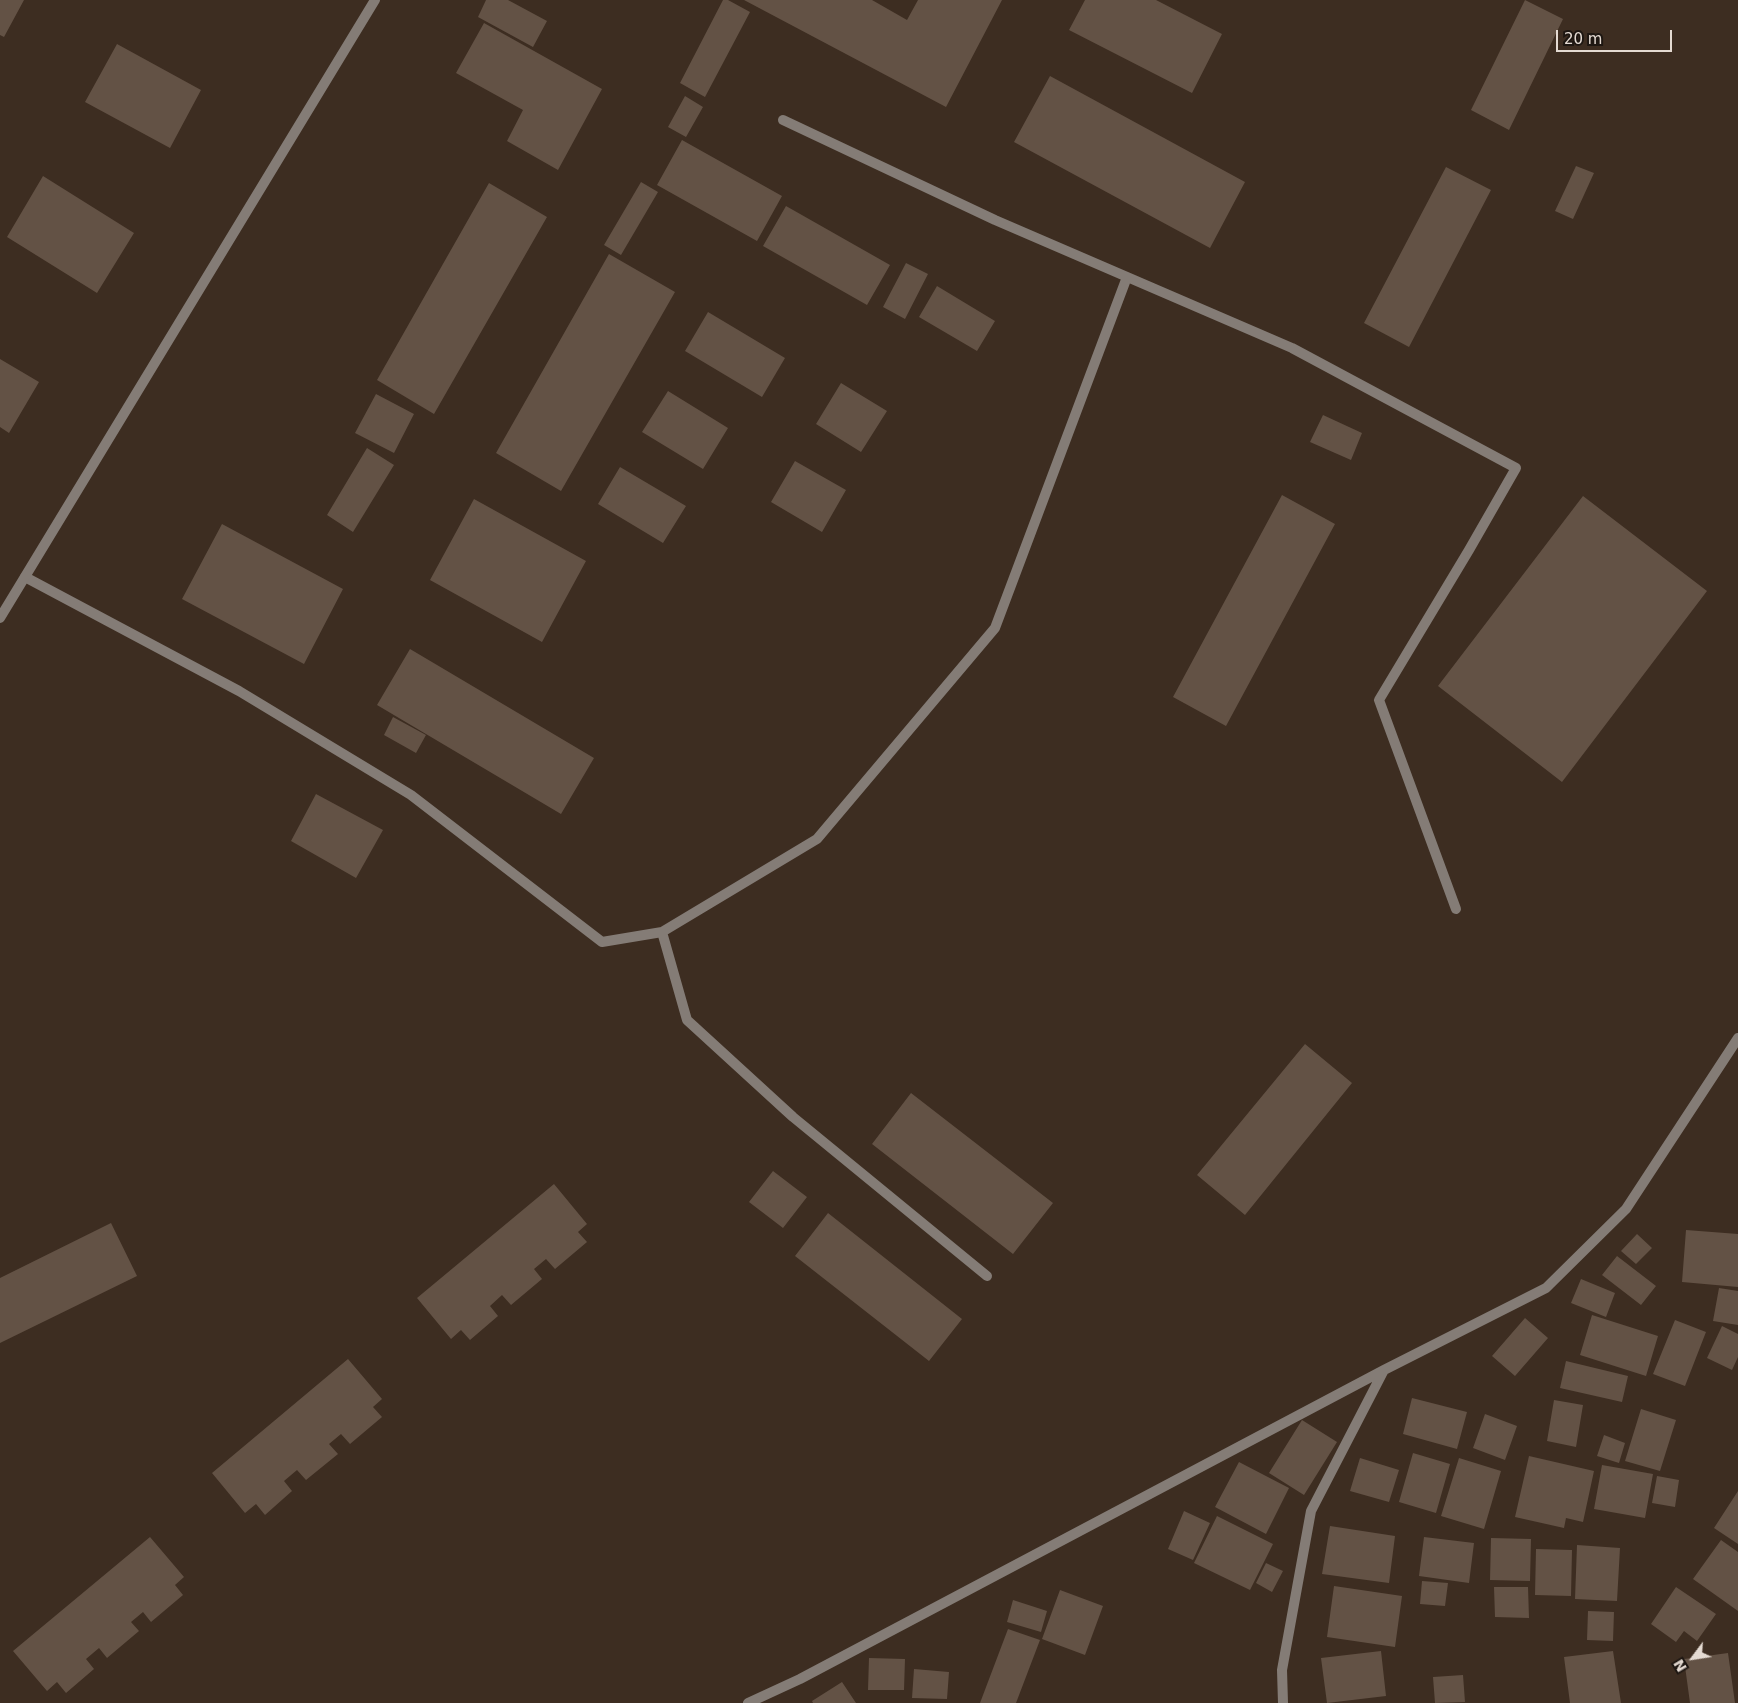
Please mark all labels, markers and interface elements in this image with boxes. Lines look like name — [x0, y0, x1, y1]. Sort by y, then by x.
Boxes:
scale bar — [1558, 20, 1674, 52]
text: 20 m — [1564, 30, 1602, 48]
north arrow — [1668, 1633, 1718, 1683]
text: N — [1670, 1657, 1690, 1675]

